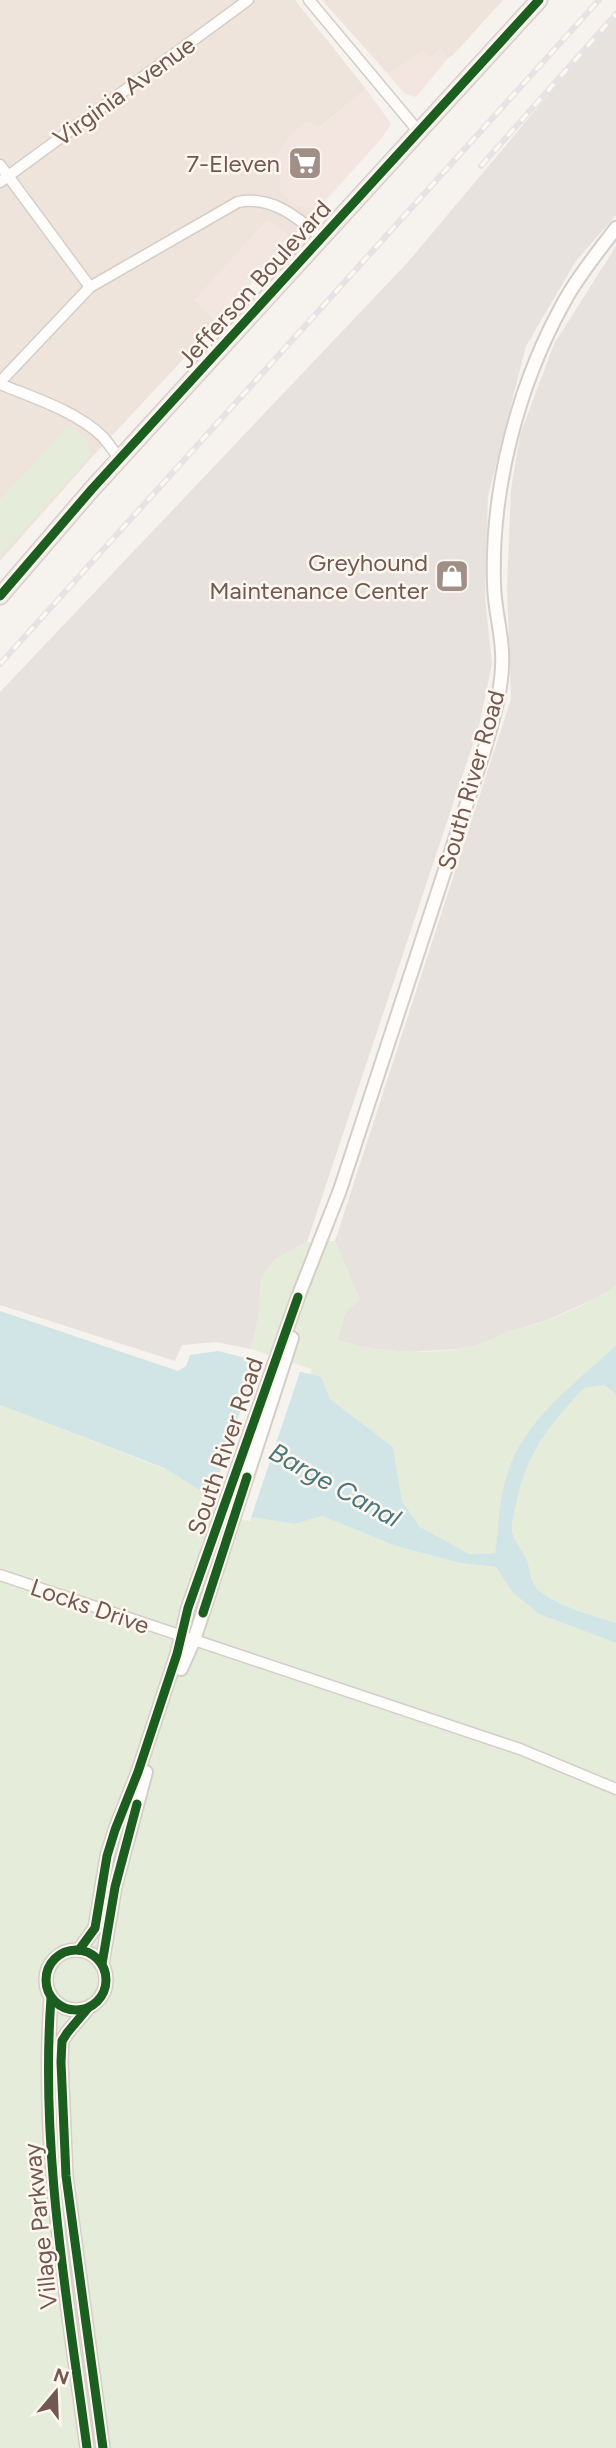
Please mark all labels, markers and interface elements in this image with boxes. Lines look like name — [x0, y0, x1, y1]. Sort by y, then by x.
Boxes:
street label: Virginia Avenue — [47, 30, 201, 152]
supermarket icon: 7-Eleven — [286, 144, 324, 182]
place label: 7-Eleven — [186, 149, 280, 178]
street label: Jefferson Boulevard — [171, 194, 337, 374]
place label: Greyhound Maintenance Center — [209, 548, 428, 605]
shop icon: Greyhound Maintenance Center — [433, 557, 471, 595]
street label: South River Road — [431, 687, 511, 873]
street label: South River Road — [181, 1354, 269, 1538]
water label: Barge Canal — [264, 1436, 407, 1534]
street label: Locks Drive — [27, 1572, 153, 1640]
street label: Village Parkway — [17, 2141, 63, 2311]
north arrow — [21, 2357, 91, 2427]
text: N — [51, 2363, 72, 2390]

